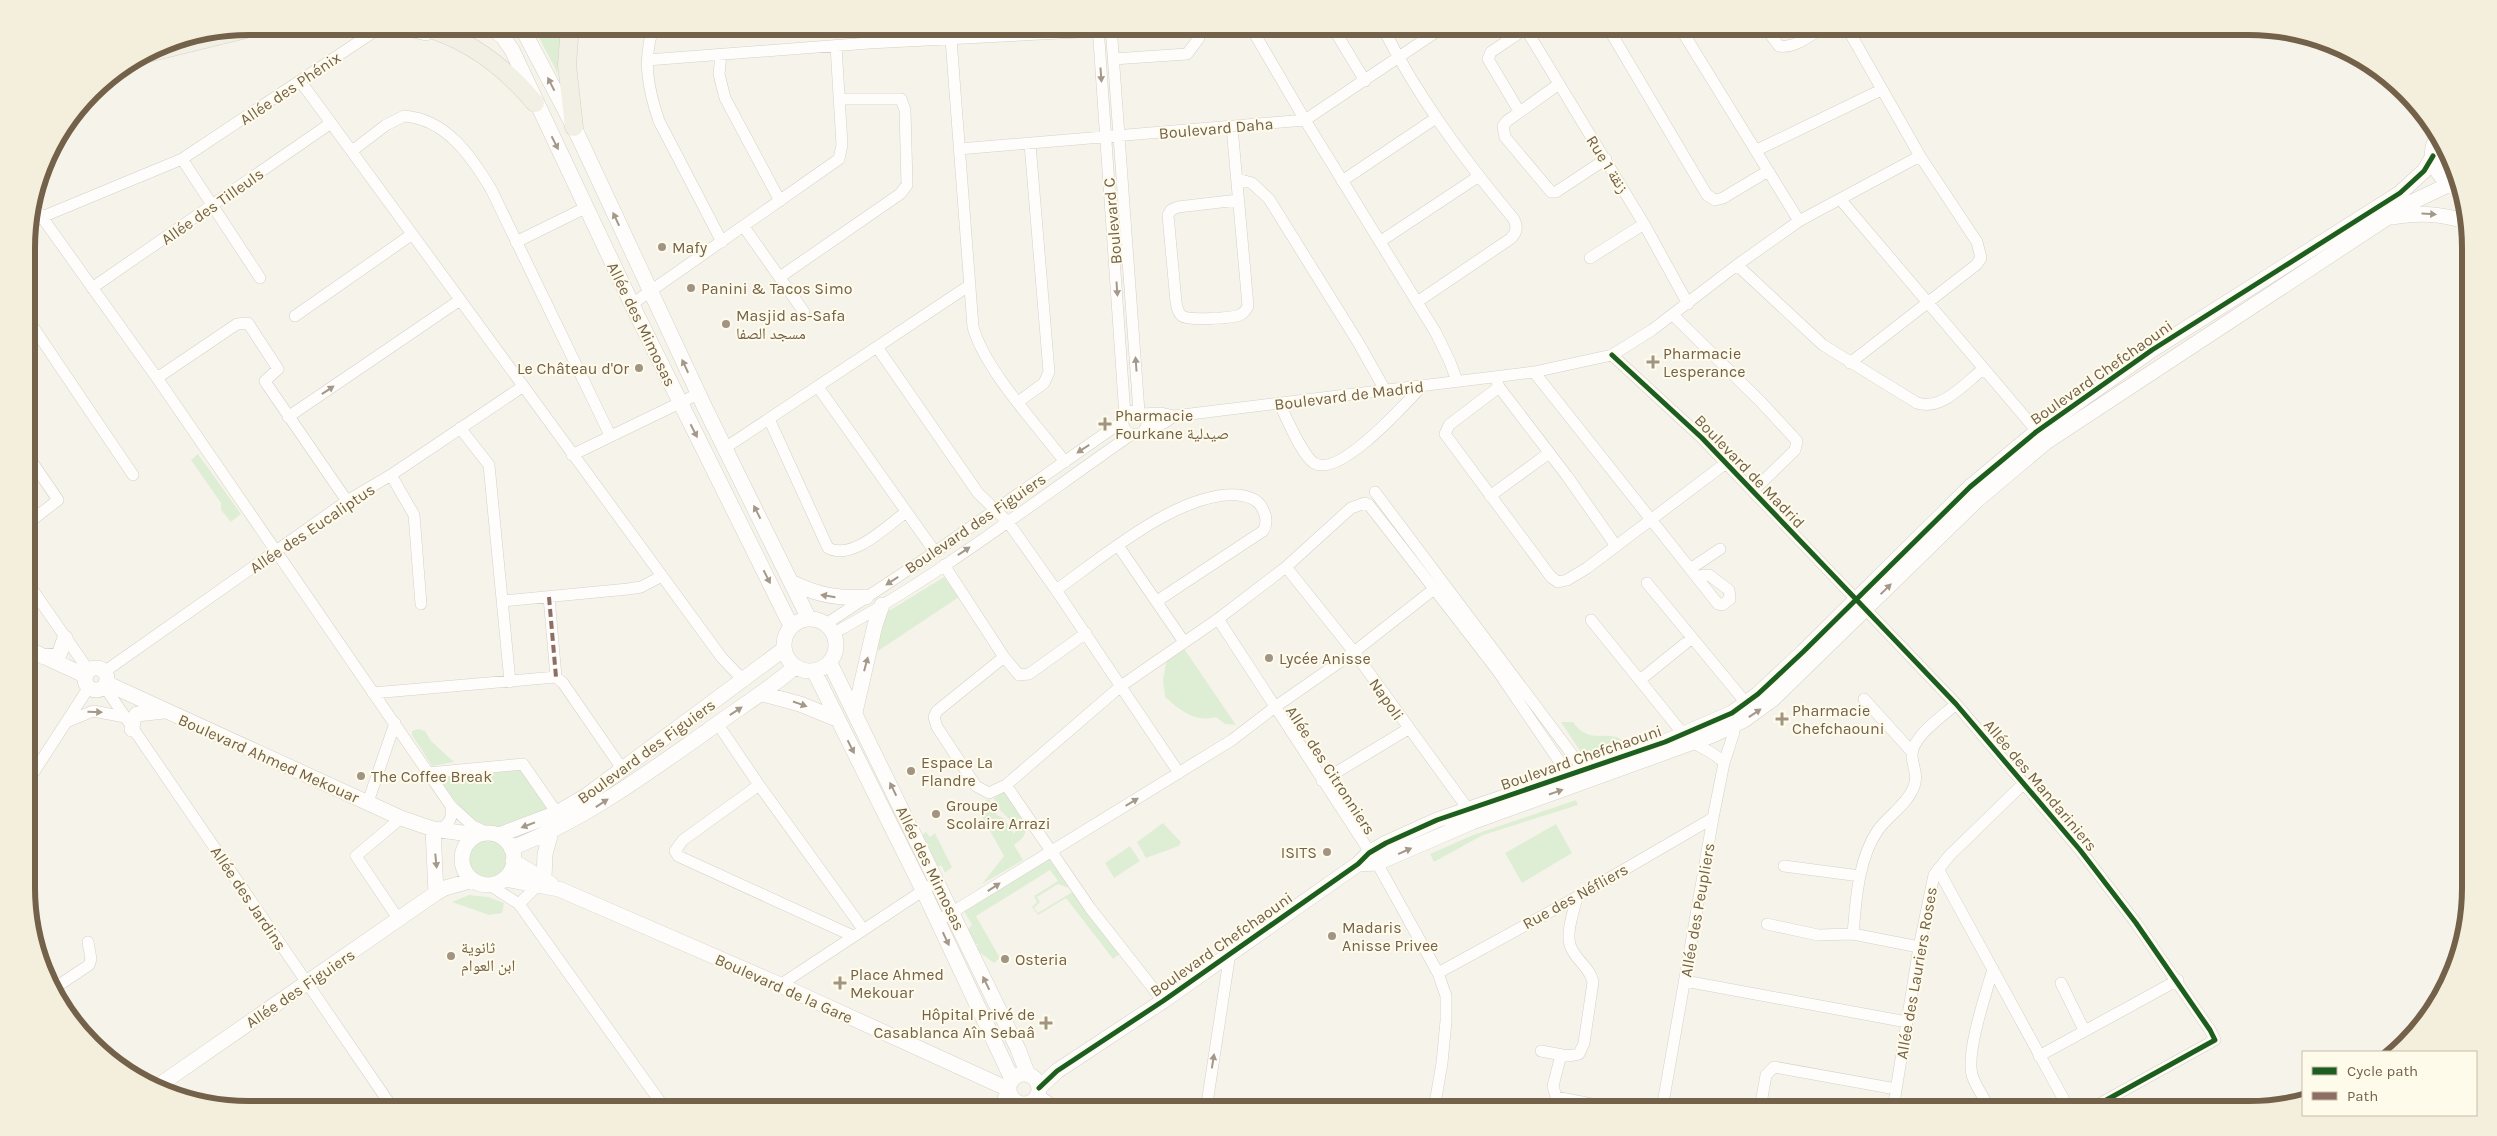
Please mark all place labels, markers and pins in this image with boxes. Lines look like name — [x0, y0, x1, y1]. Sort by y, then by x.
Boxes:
place label: Mafy — [672, 238, 708, 257]
marker: Mafy — [656, 241, 668, 253]
place label: Panini & Tacos Simo — [701, 279, 853, 298]
marker: Panini & Tacos Simo — [685, 282, 697, 294]
place label: Masjid as-Safa مسجد الصفا — [736, 306, 845, 343]
marker: Masjid as-Safa مسجد الصفا — [720, 318, 732, 330]
place label: Pharmacie Lesperance — [1663, 344, 1745, 381]
marker: Pharmacie Lesperance — [1647, 356, 1659, 368]
place label: Le Château d'Or — [517, 359, 629, 378]
marker: Le Château d'Or — [633, 362, 645, 374]
place label: Pharmacie Fourkane صيدلية — [1115, 406, 1229, 443]
marker: Pharmacie Fourkane صيدلية — [1099, 418, 1111, 430]
place label: Lycée Anisse — [1279, 649, 1371, 668]
marker: Lycée Anisse — [1263, 652, 1275, 664]
place label: Pharmacie Chefchaouni — [1792, 701, 1884, 738]
marker: Pharmacie Chefchaouni — [1776, 713, 1788, 725]
place label: Espace La Flandre — [921, 753, 993, 790]
marker: Espace La Flandre — [905, 765, 917, 777]
place label: The Coffee Break — [371, 767, 492, 786]
marker: The Coffee Break — [355, 770, 367, 782]
place label: Groupe Scolaire Arrazi — [946, 796, 1050, 833]
marker: Groupe Scolaire Arrazi — [930, 808, 942, 820]
place label: ISITS — [1281, 843, 1317, 862]
marker: ISITS — [1321, 846, 1333, 858]
place label: Madaris Anisse Privee — [1342, 918, 1438, 955]
marker: Madaris Anisse Privee — [1326, 930, 1338, 942]
place label: ثانوية ابن العوام — [461, 938, 515, 976]
marker: ثانوية ابن العوام — [445, 950, 457, 962]
place label: Osteria — [1015, 950, 1067, 969]
marker: Osteria — [999, 953, 1011, 965]
place label: Place Ahmed Mekouar — [850, 965, 944, 1002]
marker: Place Ahmed Mekouar — [834, 977, 846, 989]
place label: Hôpital Privé de Casablanca Aîn Sebaâ — [873, 1005, 1035, 1042]
marker: Hôpital Privé de Casablanca Aîn Sebaâ — [1039, 1016, 1053, 1030]

